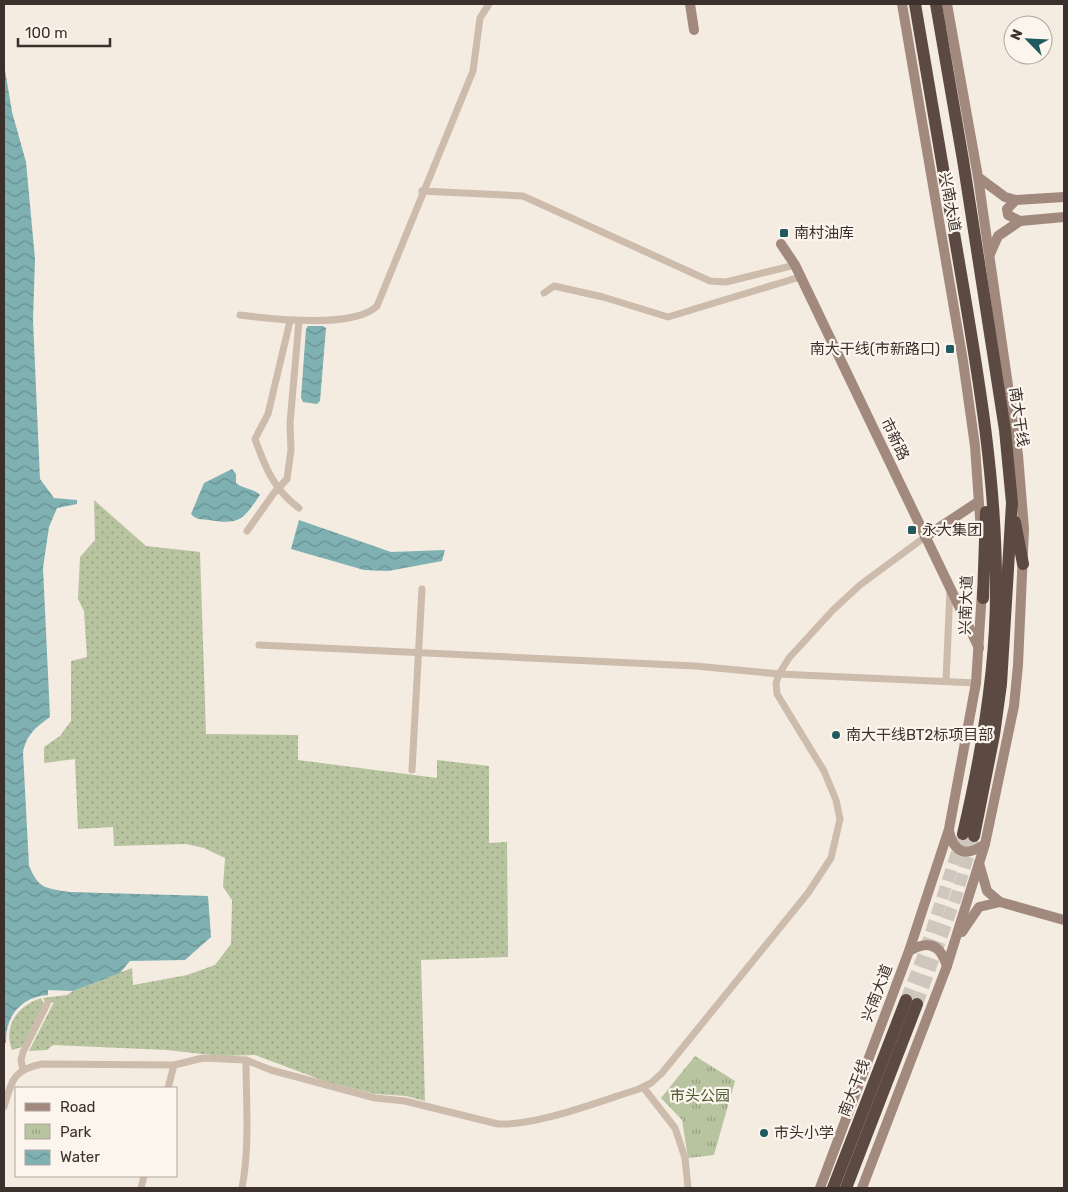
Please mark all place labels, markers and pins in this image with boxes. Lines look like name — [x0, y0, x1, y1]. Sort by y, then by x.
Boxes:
place label: 南村油库 — [794, 224, 854, 242]
marker: 南村油库 — [778, 227, 790, 239]
place label: 南大干线(市新路口) — [810, 340, 940, 358]
marker: 南大干线(市新路口) — [944, 343, 956, 355]
place label: 永大集团 — [922, 521, 982, 539]
marker: 永大集团 — [906, 524, 918, 536]
place label: 南大干线BT2标项目部 — [846, 726, 993, 744]
marker: 南大干线BT2标项目部 — [830, 729, 842, 741]
place label: 市头小学 — [774, 1124, 834, 1142]
marker: 市头小学 — [758, 1127, 770, 1139]

